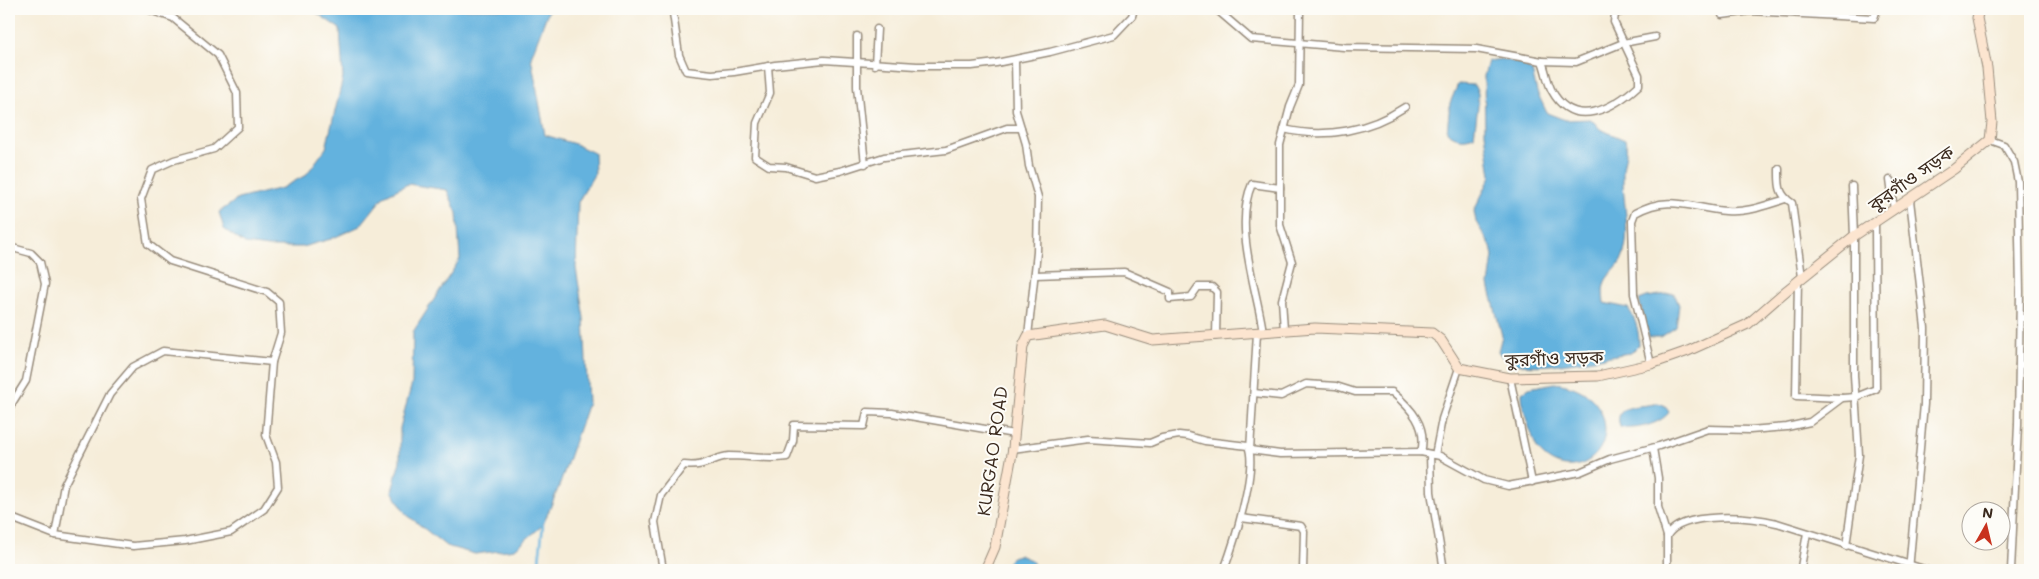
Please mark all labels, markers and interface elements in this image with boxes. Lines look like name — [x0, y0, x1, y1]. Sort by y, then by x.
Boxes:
street label: কুরগাঁও সড়ক — [1863, 139, 1959, 217]
street label: কুরগাঁও সড়ক — [1503, 344, 1604, 372]
street label: KURGAO ROAD — [971, 385, 1013, 517]
north arrow — [1962, 502, 2012, 552]
text: N — [1981, 502, 1994, 523]

